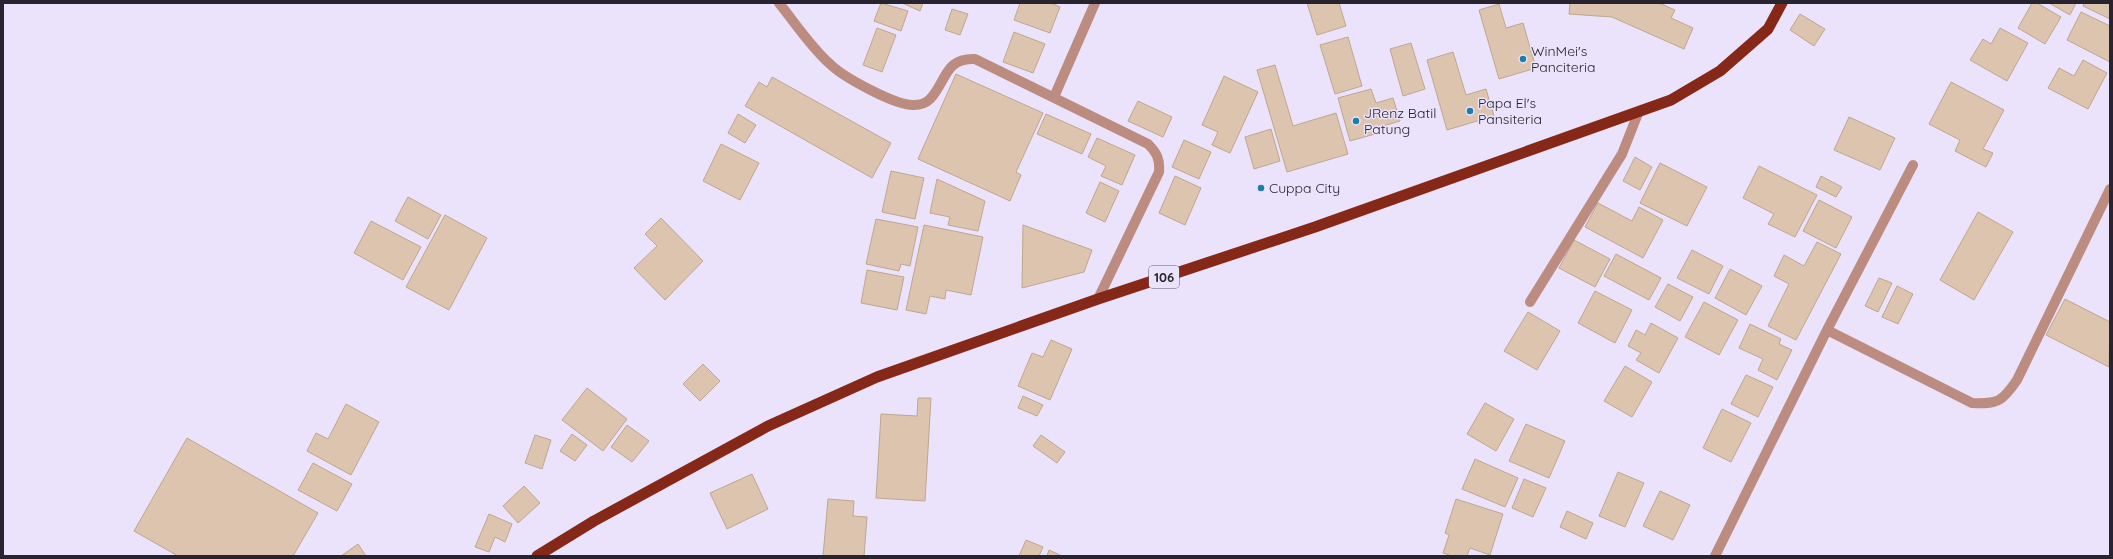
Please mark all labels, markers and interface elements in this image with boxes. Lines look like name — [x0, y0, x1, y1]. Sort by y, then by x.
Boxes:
place label: WinMei's Panciteria — [1531, 42, 1596, 76]
marker: WinMei's Panciteria — [1518, 54, 1528, 64]
place label: Papa El's Pansiteria — [1478, 94, 1542, 128]
place label: JRenz Batil Patung — [1364, 104, 1436, 138]
marker: Papa El's Pansiteria — [1465, 106, 1475, 116]
marker: JRenz Batil Patung — [1351, 116, 1361, 126]
place label: Cuppa City — [1269, 179, 1340, 197]
marker: Cuppa City — [1256, 183, 1266, 193]
road number: 106 — [1149, 266, 1179, 288]

